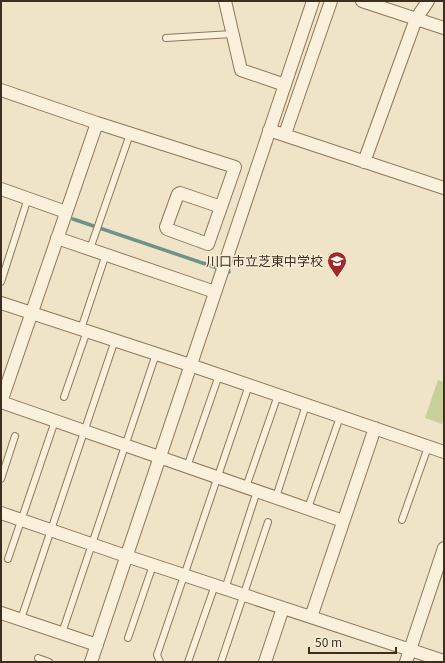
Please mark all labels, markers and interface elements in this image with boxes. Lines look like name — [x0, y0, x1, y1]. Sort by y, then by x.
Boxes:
school or university icon: 川口市立芝東中学校 — [326, 250, 348, 278]
place label: 川口市立芝東中学校 — [206, 251, 323, 270]
scale bar — [309, 629, 396, 655]
text: 50 m — [315, 633, 342, 650]

